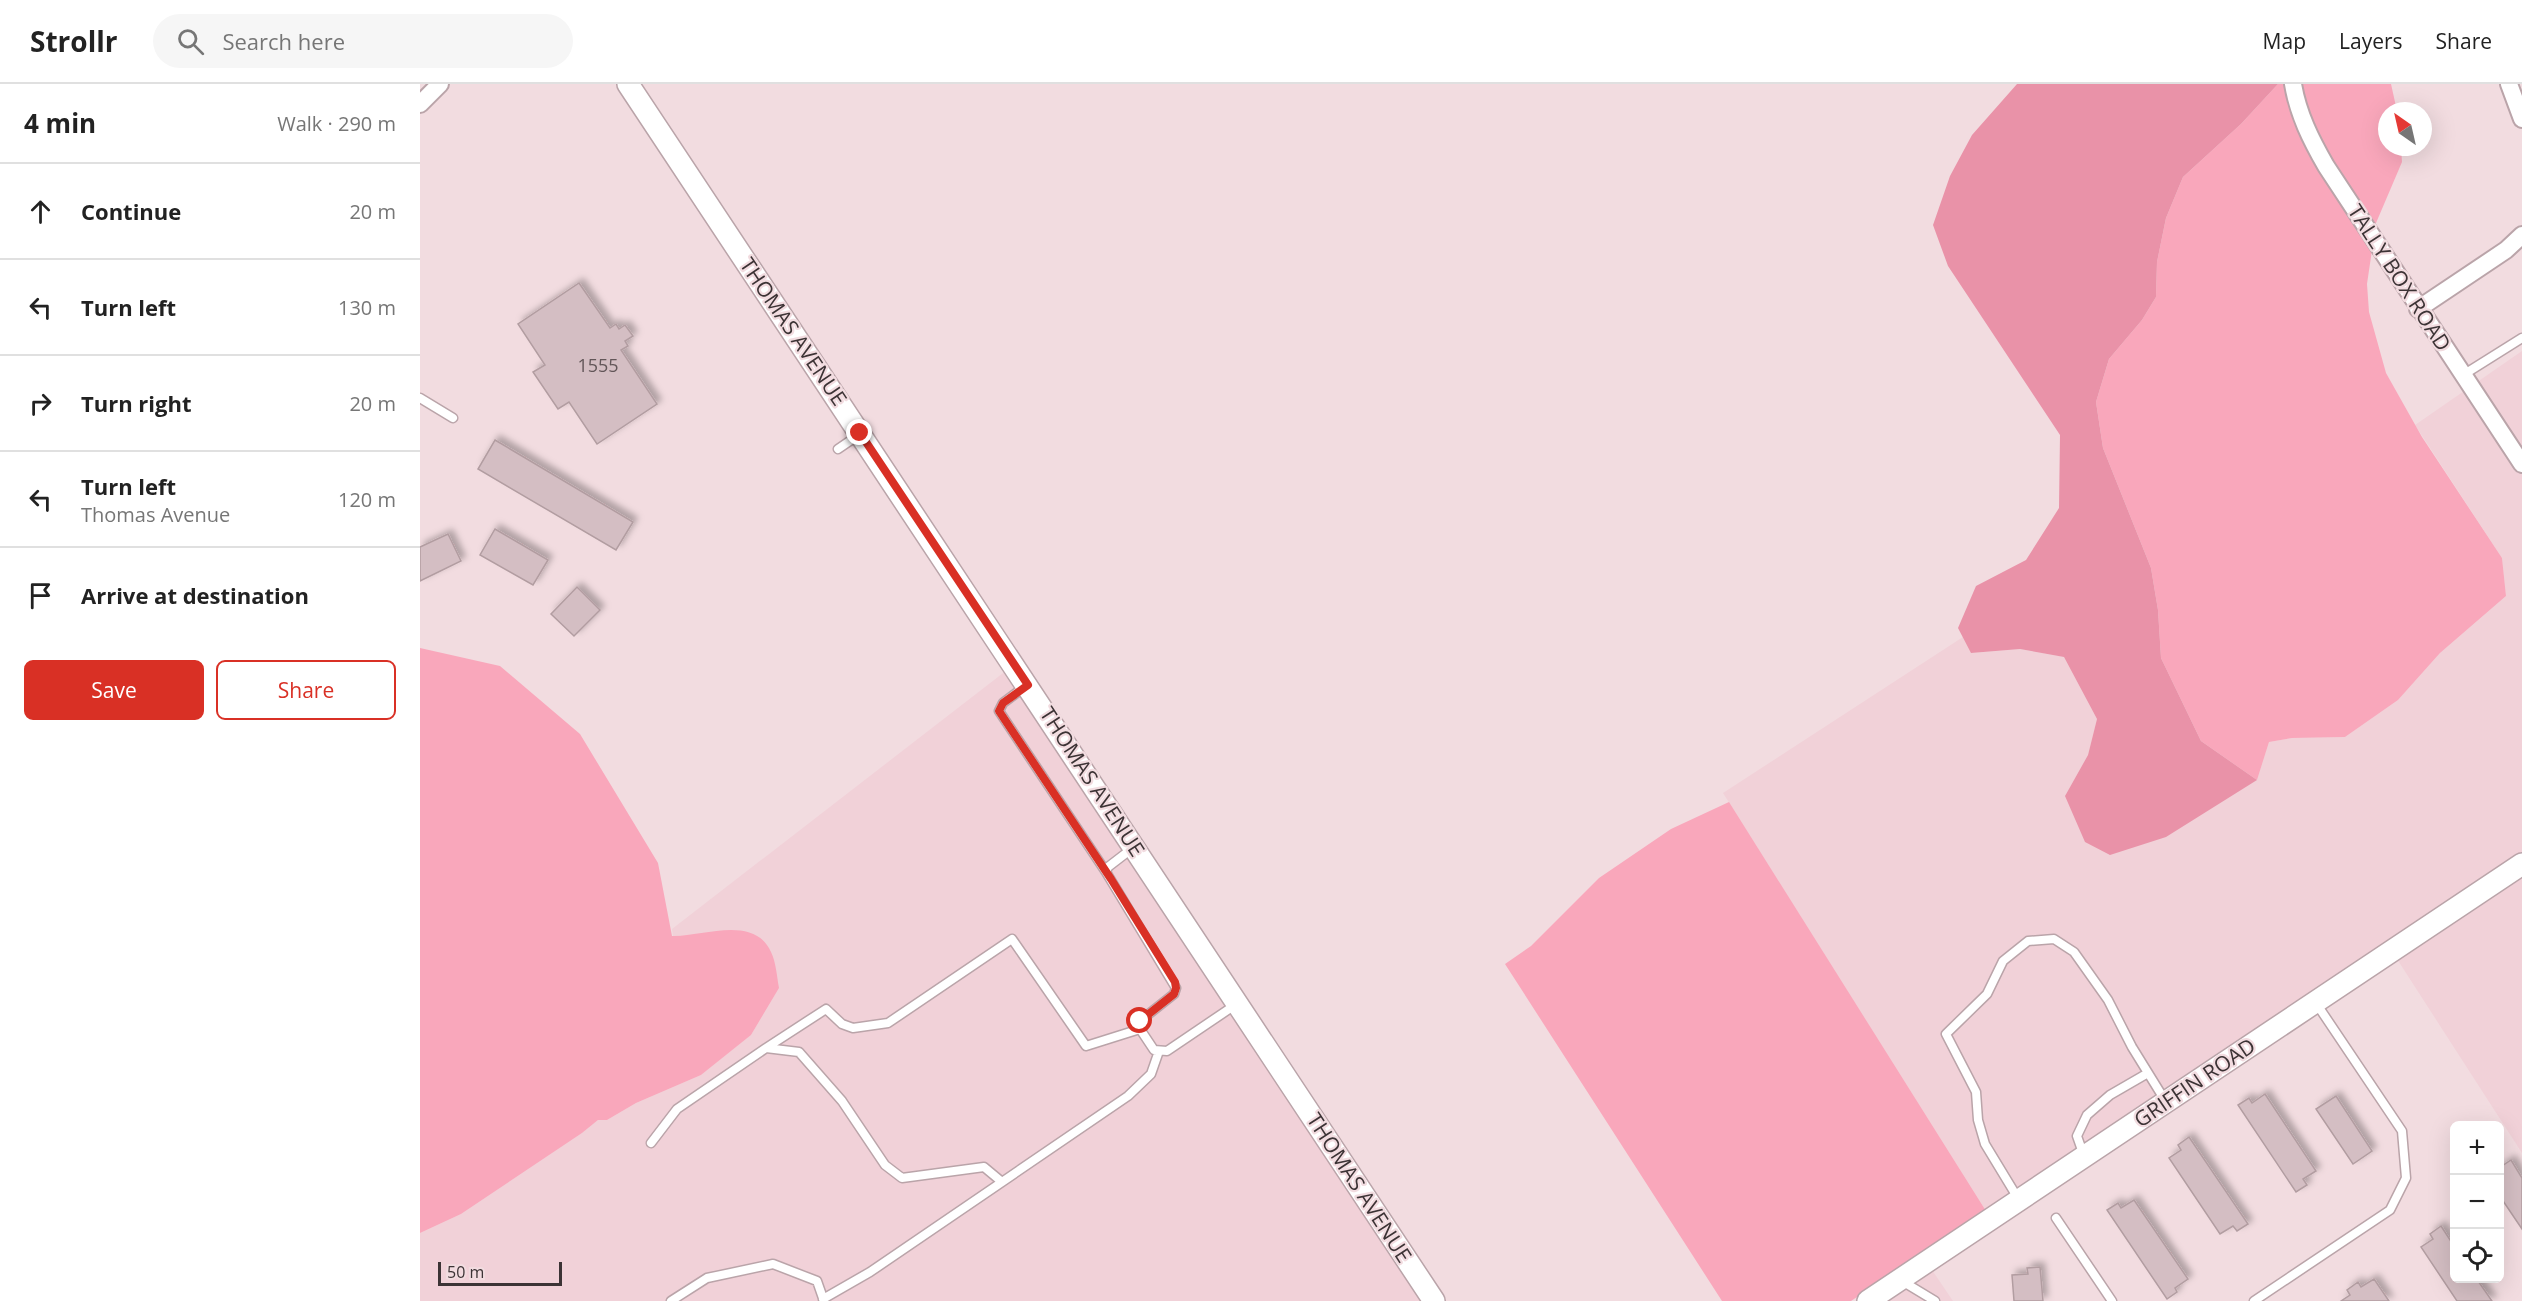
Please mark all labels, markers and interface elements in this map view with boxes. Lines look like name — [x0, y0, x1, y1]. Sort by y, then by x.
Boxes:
search box — [153, 14, 573, 68]
text: Strollr — [30, 22, 117, 60]
icon: search — [174, 25, 207, 58]
text: Search here — [222, 26, 345, 56]
text: Map — [2263, 27, 2306, 55]
text: Layers — [2339, 27, 2403, 55]
text: Share — [2436, 27, 2492, 55]
north arrow — [2378, 102, 2432, 156]
text: 4 min — [24, 105, 96, 141]
text: Walk · 290 m — [277, 110, 396, 137]
icon: ahead — [24, 195, 57, 228]
text: Continue — [81, 196, 181, 226]
text: 20 m — [349, 198, 396, 225]
street label: TALLY BOX ROAD — [2342, 199, 2458, 356]
street label: THOMAS AVENUE — [734, 252, 854, 411]
icon: left — [24, 291, 57, 324]
text: Turn left — [81, 292, 176, 322]
text: 130 m — [338, 294, 396, 321]
house number: 1555 — [577, 353, 619, 377]
icon: right — [24, 387, 57, 420]
text: Turn right — [81, 388, 192, 418]
text: 20 m — [349, 390, 396, 417]
route end — [846, 419, 872, 445]
text: Turn left — [81, 471, 176, 501]
icon: left — [24, 483, 57, 516]
text: 120 m — [338, 486, 396, 513]
text: Thomas Avenue — [81, 501, 230, 528]
icon: arrive — [24, 579, 57, 612]
text: Arrive at destination — [81, 580, 309, 610]
button: Save — [24, 660, 204, 720]
button: Share — [216, 660, 396, 720]
street label: THOMAS AVENUE — [1034, 701, 1152, 862]
route start — [1126, 1007, 1152, 1033]
street label: GRIFFIN ROAD — [2128, 1031, 2261, 1133]
street label: THOMAS AVENUE — [1301, 1107, 1419, 1268]
map controls — [2450, 1121, 2504, 1283]
button: + — [2450, 1121, 2504, 1175]
button: − — [2450, 1175, 2504, 1229]
button: locate — [2450, 1229, 2504, 1283]
scale bar — [438, 1259, 562, 1286]
text: 50 m — [447, 1261, 484, 1283]

